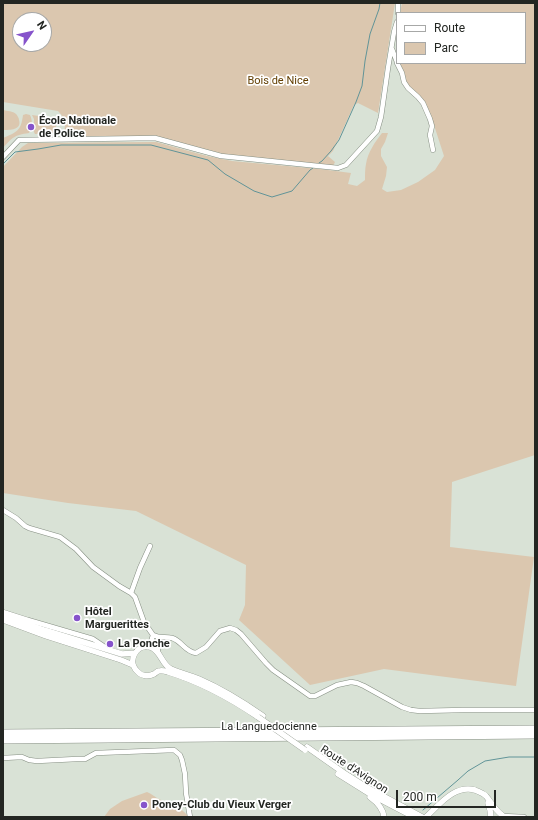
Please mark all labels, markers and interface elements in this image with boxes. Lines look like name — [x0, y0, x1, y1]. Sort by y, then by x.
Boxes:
north arrow — [12, 12, 52, 52]
legend — [396, 12, 526, 64]
text: N — [34, 19, 49, 32]
text: Route — [434, 21, 465, 35]
text: Parc — [434, 41, 458, 55]
park label: Bois de Nice — [247, 74, 309, 88]
place label: École Nationale de Police — [39, 114, 116, 140]
marker: École Nationale de Police — [26, 122, 36, 132]
place label: Hôtel Marguerittes — [85, 605, 149, 631]
marker: Hôtel Marguerittes — [72, 613, 82, 623]
place label: La Ponche — [118, 637, 170, 651]
marker: La Ponche — [105, 639, 115, 649]
street label: La Languedocienne — [221, 720, 317, 734]
street label: Route d'Avignon — [318, 743, 390, 797]
scale bar — [398, 782, 498, 808]
text: 200 m — [403, 790, 437, 804]
place label: Poney-Club du Vieux Verger — [152, 798, 291, 812]
marker: Poney-Club du Vieux Verger — [139, 800, 149, 810]

